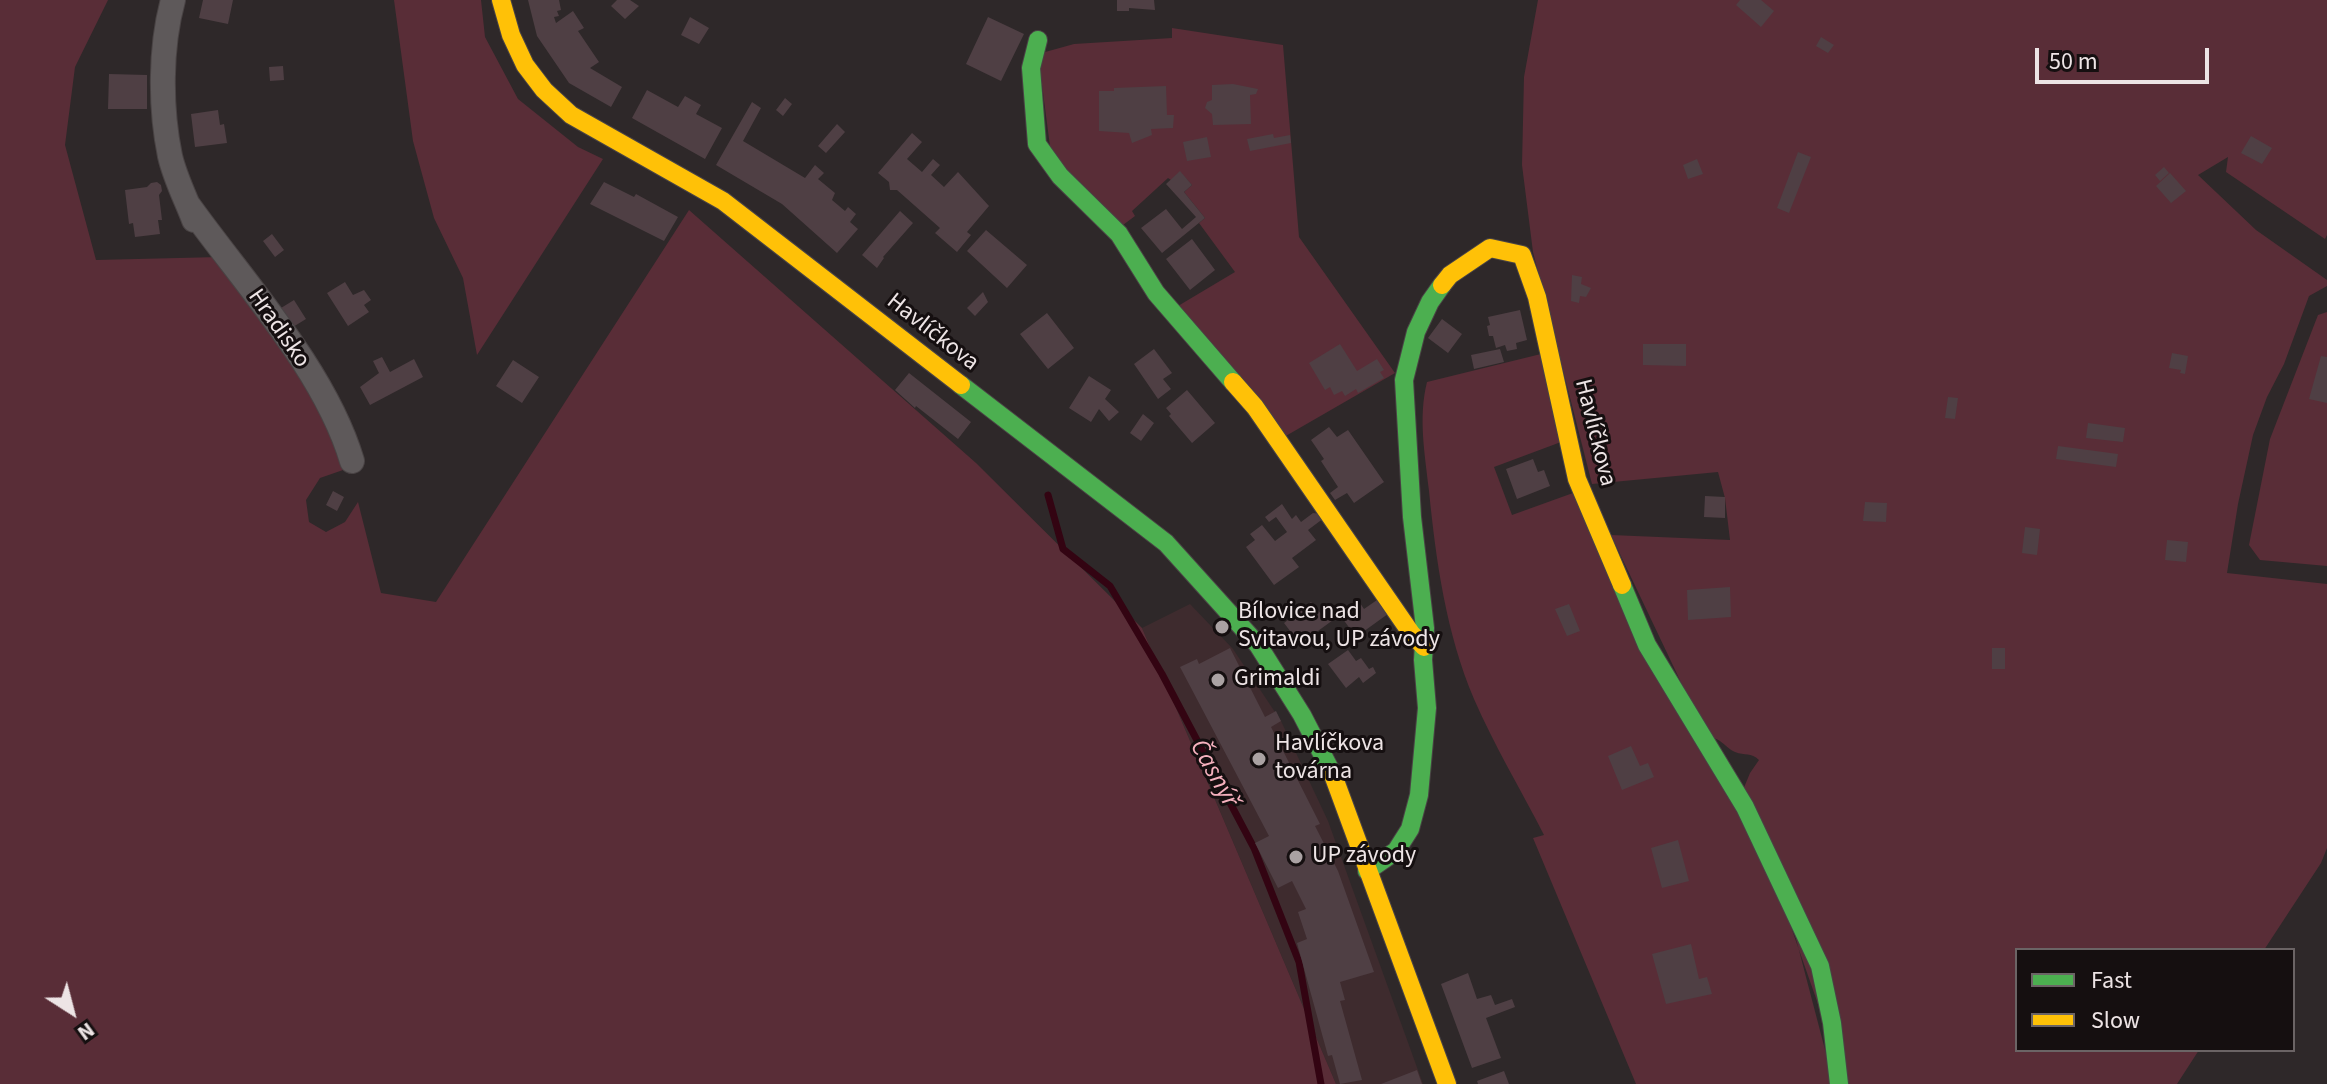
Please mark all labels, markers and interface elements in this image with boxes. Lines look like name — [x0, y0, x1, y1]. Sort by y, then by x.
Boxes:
scale bar — [2039, 32, 2213, 82]
text: 50 m — [2049, 44, 2098, 79]
street label: Hradisko — [241, 284, 315, 374]
street label: Havlíčkova — [880, 288, 984, 378]
street label: Havlíčkova — [1567, 377, 1621, 489]
place label: Bílovice nad Svitavou, UP závody — [1238, 599, 1440, 655]
marker: Bílovice nad Svitavou, UP závody — [1213, 618, 1231, 636]
place label: Grimaldi — [1234, 666, 1320, 694]
marker: Grimaldi — [1209, 671, 1227, 689]
place label: Havlíčkova továrna — [1275, 731, 1384, 787]
water label: Časnýř — [1182, 735, 1244, 813]
marker: Havlíčkova továrna — [1250, 750, 1268, 768]
place label: UP závody — [1312, 843, 1416, 871]
marker: UP závody — [1287, 848, 1305, 866]
legend — [2015, 948, 2295, 1052]
text: Fast — [2091, 963, 2132, 998]
north arrow — [32, 972, 112, 1052]
text: Slow — [2091, 1003, 2140, 1038]
text: N — [71, 1014, 101, 1049]

